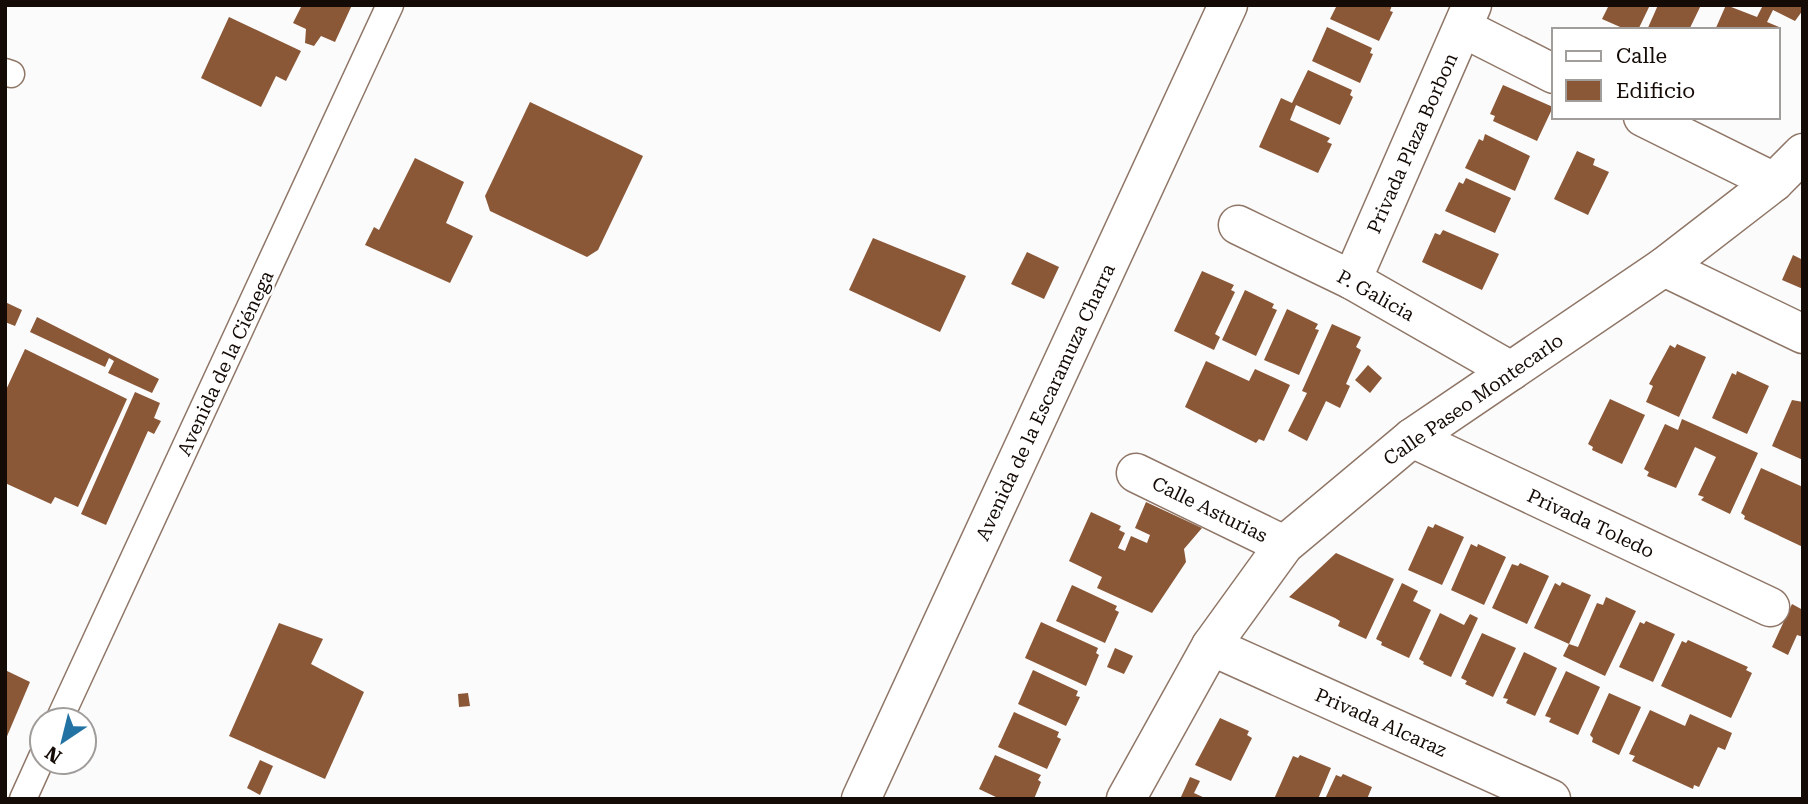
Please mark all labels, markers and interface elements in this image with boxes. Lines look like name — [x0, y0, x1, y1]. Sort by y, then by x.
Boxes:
legend — [1552, 28, 1780, 119]
text: Calle — [1616, 44, 1667, 68]
street label: Privada Plaza Borbon — [1362, 49, 1463, 237]
text: Edificio — [1616, 79, 1695, 103]
street label: Avenida de la Escaramuza Charra — [971, 259, 1120, 544]
street label: P. Galicia — [1333, 265, 1419, 326]
street label: Avenida de la Ciénega — [172, 266, 279, 459]
street label: Calle Paseo Montecarlo — [1379, 329, 1568, 470]
street label: Calle Asturias — [1148, 472, 1271, 547]
street label: Privada Toledo — [1524, 484, 1658, 563]
street label: Privada Alcaraz — [1312, 683, 1450, 762]
north arrow — [28, 706, 98, 776]
text: N — [41, 741, 66, 768]

